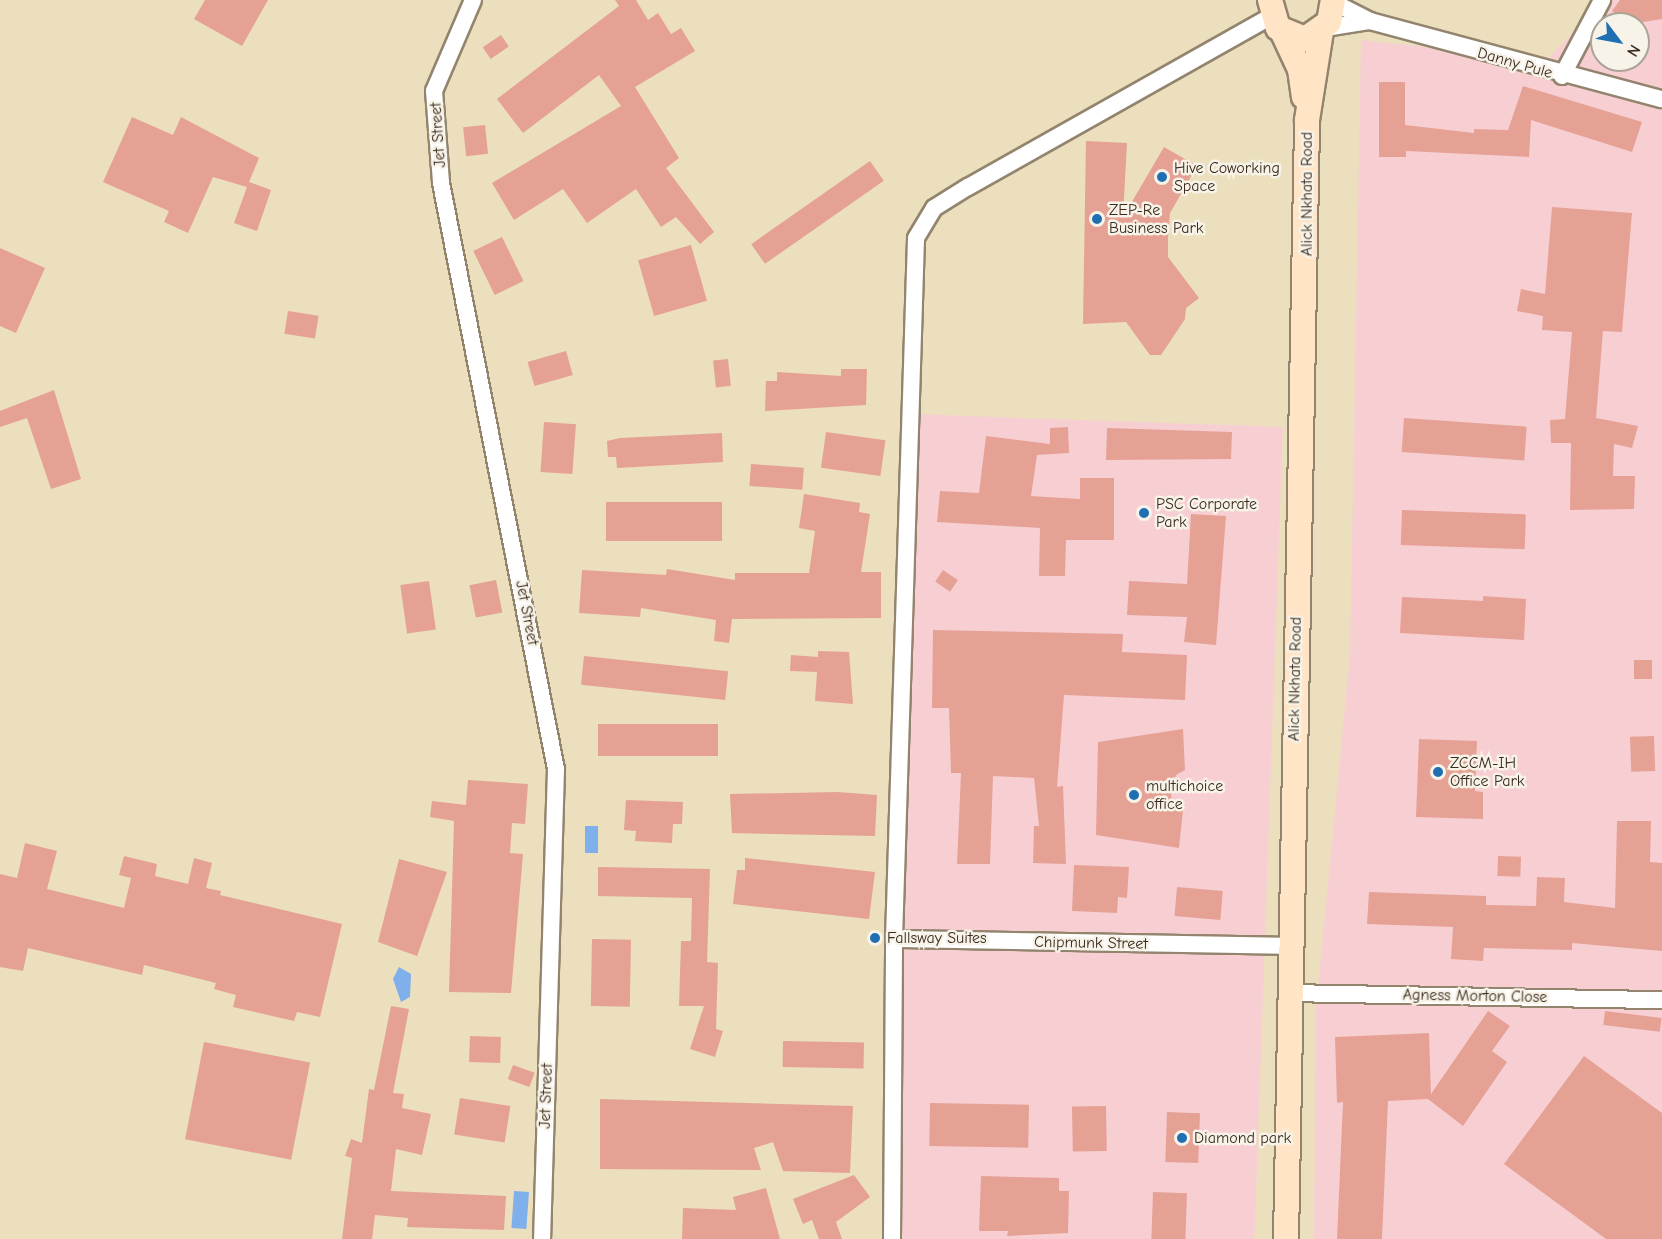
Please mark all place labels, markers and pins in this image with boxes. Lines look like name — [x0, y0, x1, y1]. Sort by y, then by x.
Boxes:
place label: Hive Coworking Space — [1174, 158, 1280, 196]
marker: Hive Coworking Space — [1155, 170, 1169, 184]
place label: ZEP-Re Business Park — [1109, 200, 1204, 238]
marker: ZEP-Re Business Park — [1090, 212, 1104, 226]
place label: PSC Corporate Park — [1156, 494, 1257, 532]
marker: PSC Corporate Park — [1137, 506, 1151, 520]
place label: ZCCM-IH Office Park — [1450, 753, 1525, 791]
marker: ZCCM-IH Office Park — [1431, 765, 1445, 779]
place label: multichoice office — [1146, 776, 1223, 814]
marker: multichoice office — [1127, 788, 1141, 802]
place label: Fallsway Suites — [887, 928, 987, 948]
marker: Fallsway Suites — [868, 931, 882, 945]
place label: Diamond park — [1194, 1128, 1291, 1148]
marker: Diamond park — [1175, 1131, 1189, 1145]

